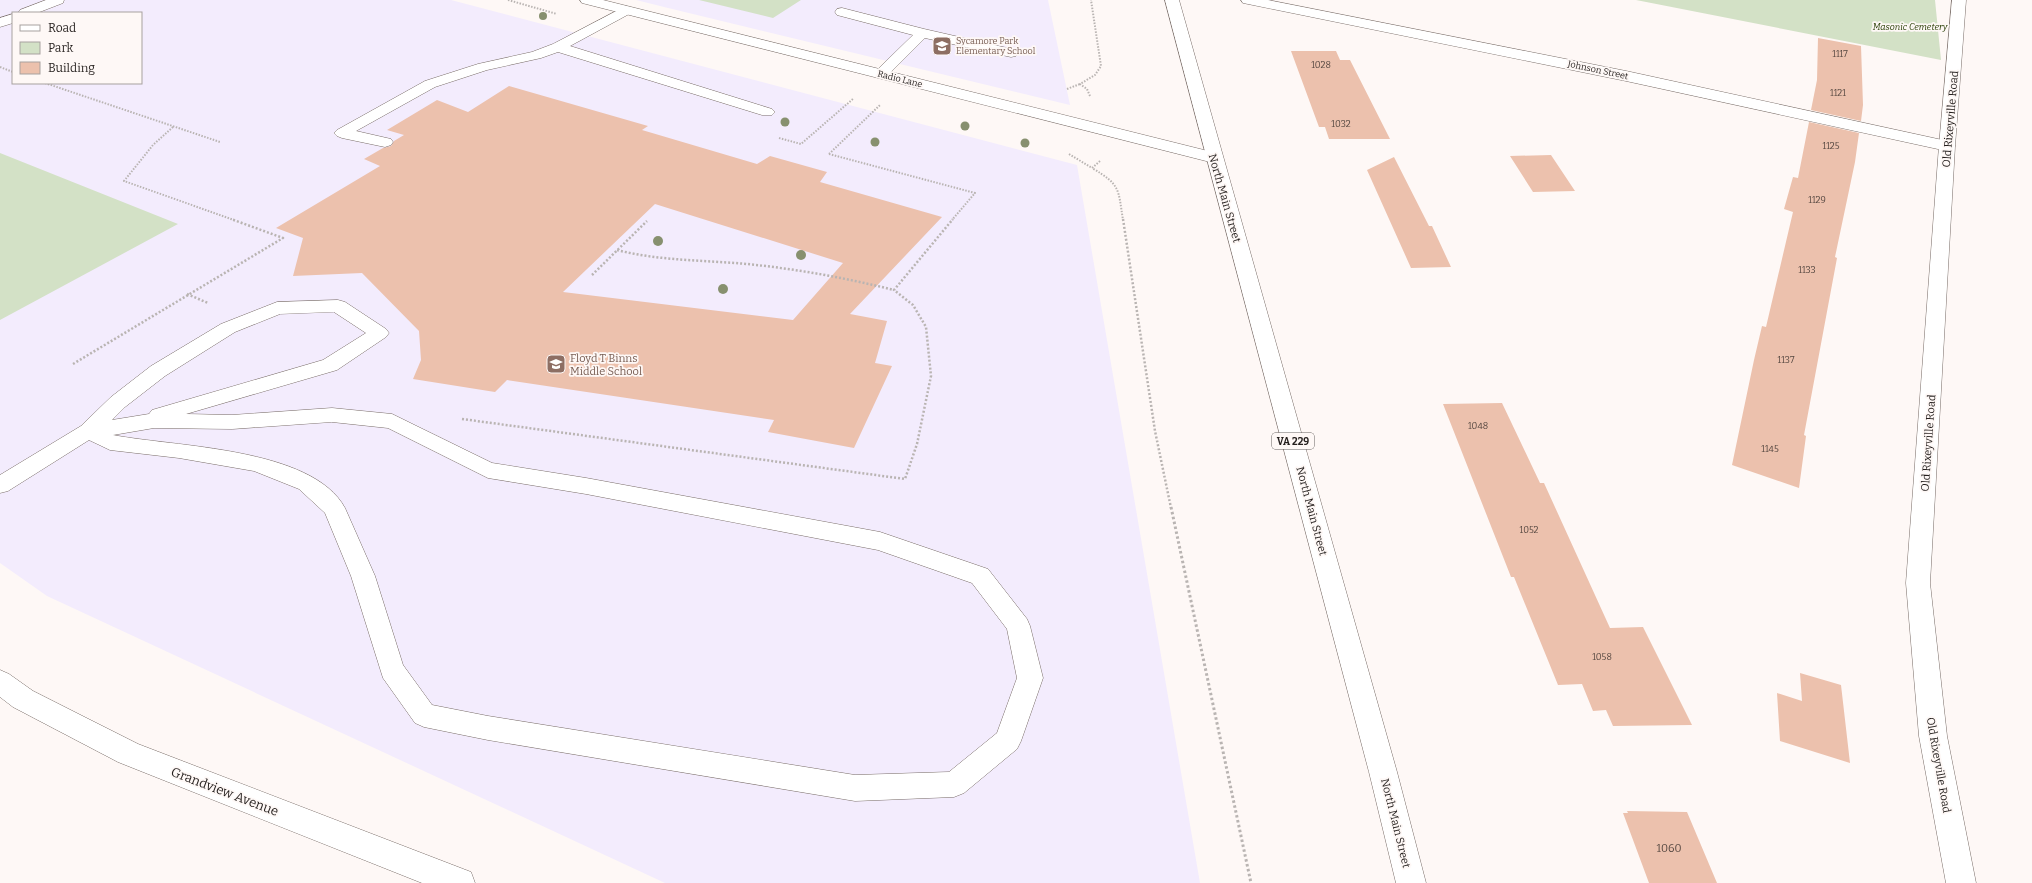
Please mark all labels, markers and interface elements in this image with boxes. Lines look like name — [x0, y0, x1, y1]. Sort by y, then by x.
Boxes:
legend — [12, 12, 142, 84]
text: Road — [48, 21, 76, 35]
park label: Masonic Cemetery — [1873, 22, 1948, 32]
school or university icon: Sycamore Park Elementary School — [931, 35, 953, 57]
place label: Sycamore Park Elementary School — [956, 36, 1036, 56]
text: Park — [48, 41, 74, 55]
house number: 1117 — [1832, 49, 1848, 59]
street label: Johnson Street — [1566, 58, 1630, 81]
house number: 1028 — [1311, 60, 1331, 70]
text: Building — [48, 61, 95, 75]
street label: Radio Lane — [876, 69, 924, 89]
street label: Old Rixeyville Road — [1940, 70, 1961, 168]
house number: 1121 — [1830, 88, 1846, 98]
house number: 1032 — [1331, 119, 1351, 129]
house number: 1125 — [1822, 141, 1840, 151]
street label: North Main Street — [1206, 152, 1243, 244]
house number: 1129 — [1808, 195, 1826, 205]
house number: 1133 — [1798, 265, 1816, 275]
place label: Floyd T Binns Middle School — [570, 352, 642, 378]
school or university icon: Floyd T Binns Middle School — [545, 353, 567, 375]
house number: 1137 — [1778, 355, 1795, 365]
street label: Old Rixeyville Road — [1919, 394, 1938, 492]
house number: 1048 — [1468, 421, 1488, 431]
road number: VA 229 — [1272, 433, 1314, 449]
house number: 1145 — [1761, 444, 1779, 454]
street label: North Main Street — [1293, 465, 1330, 557]
house number: 1052 — [1520, 525, 1539, 535]
house number: 1058 — [1592, 652, 1612, 662]
street label: Old Rixeyville Road — [1924, 716, 1953, 815]
street label: Grandview Avenue — [169, 764, 281, 819]
street label: North Main Street — [1378, 777, 1413, 869]
house number: 1060 — [1656, 842, 1682, 855]

